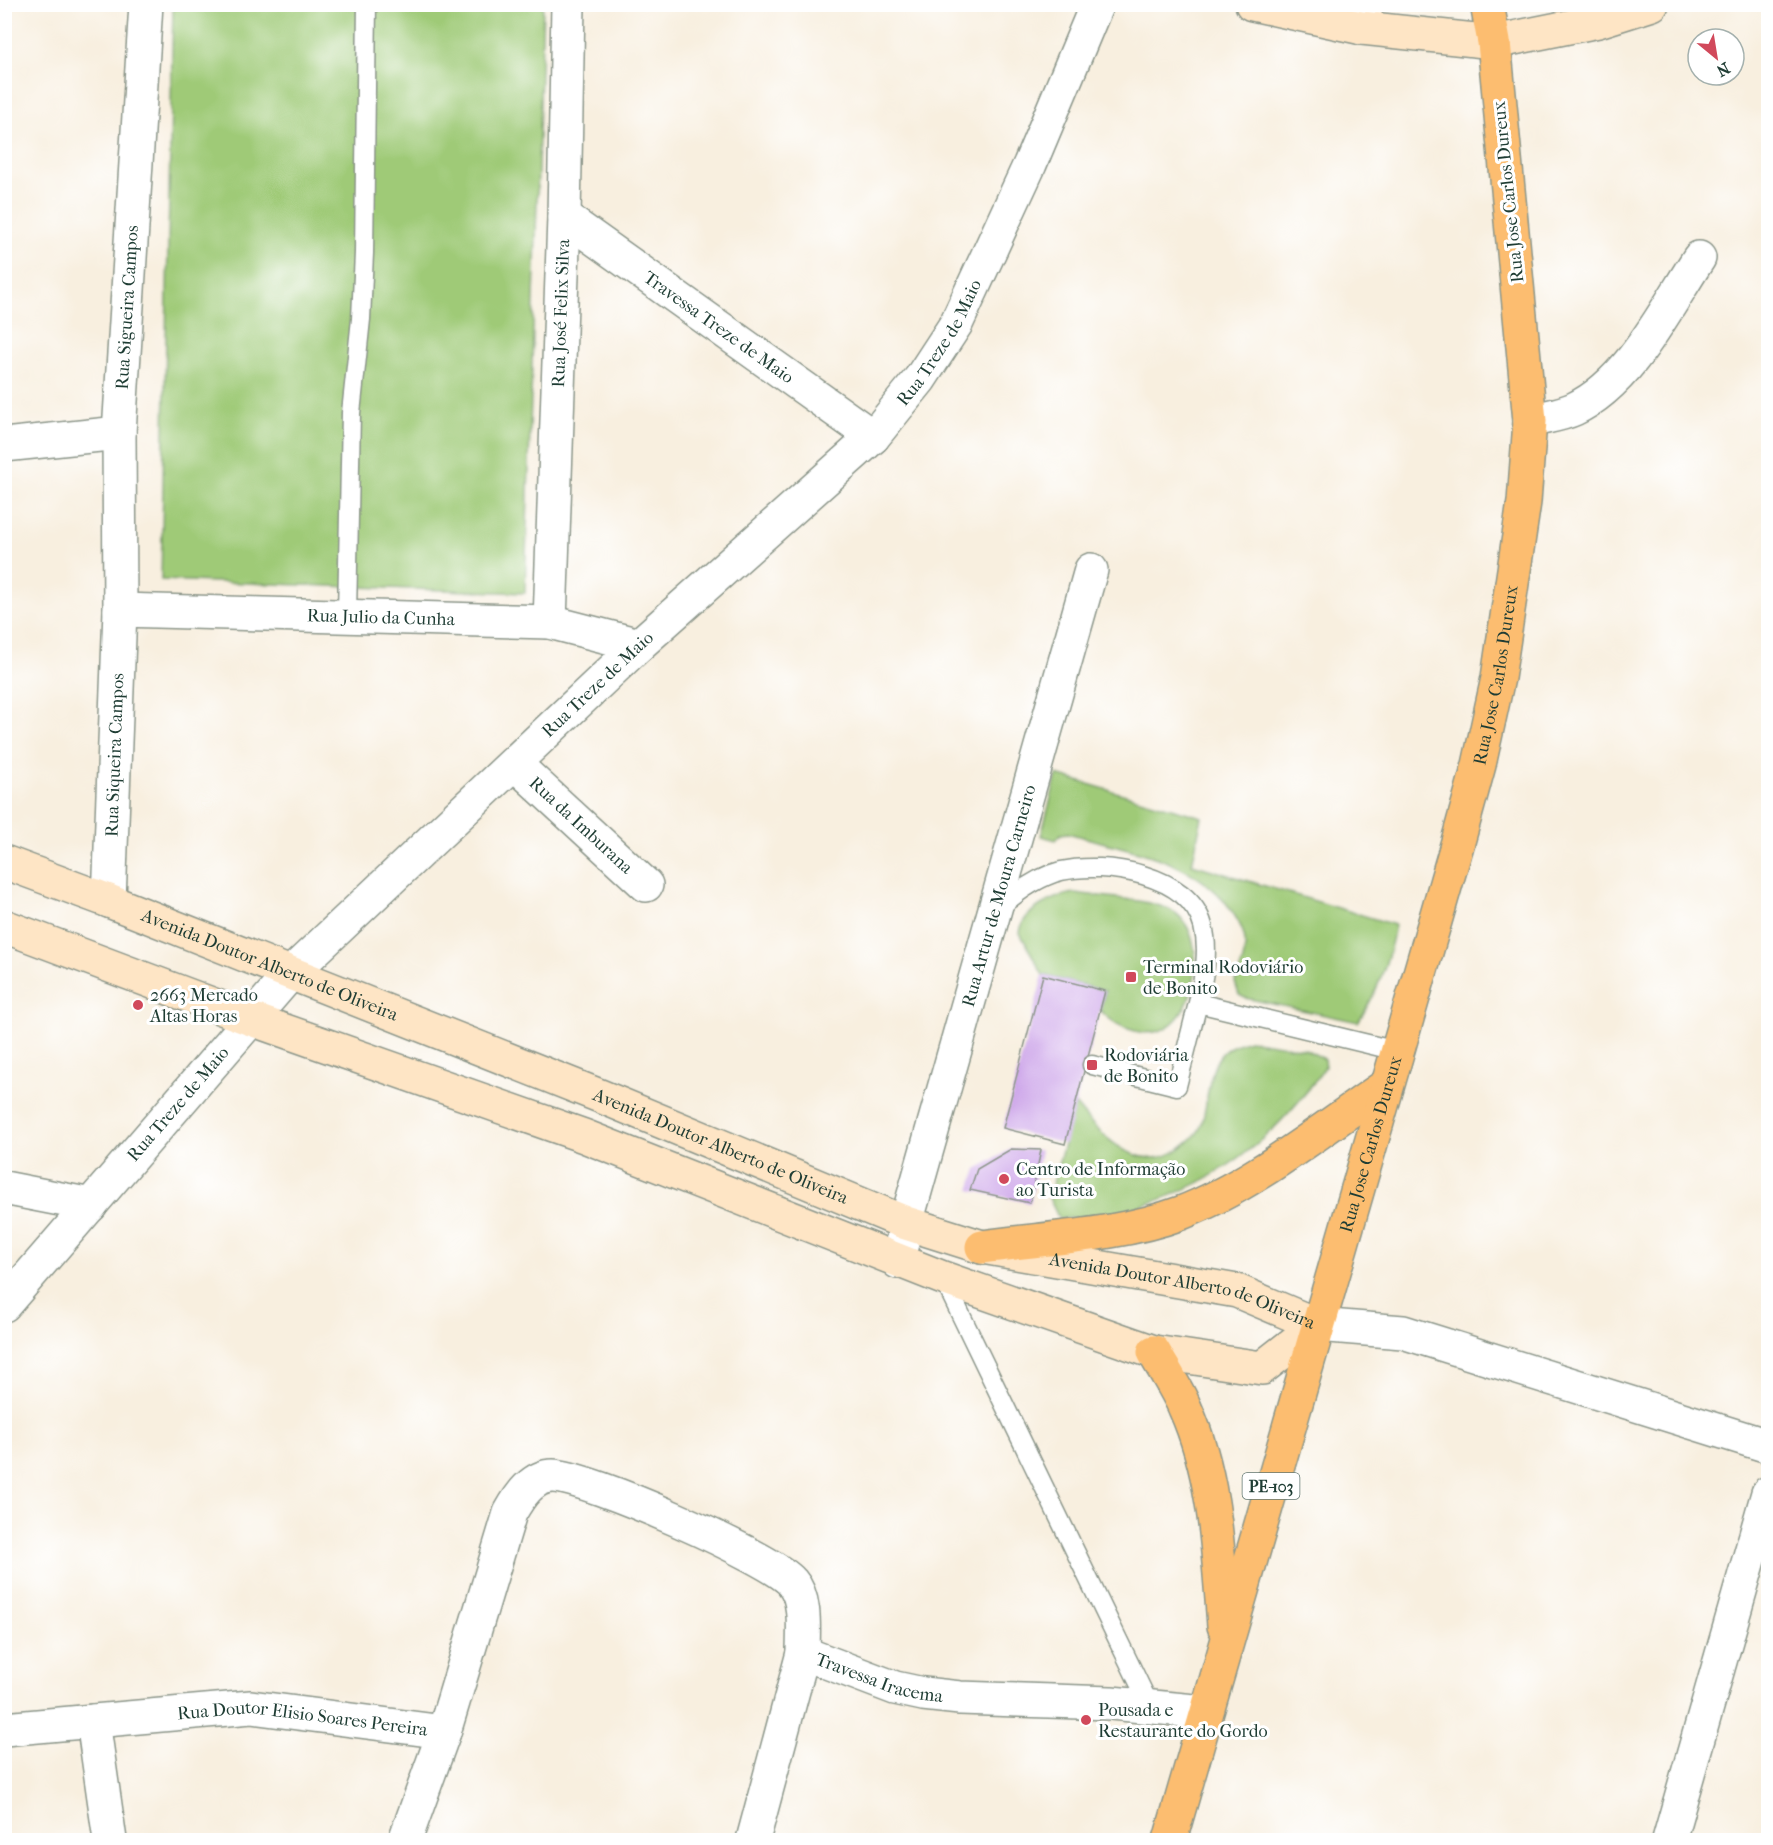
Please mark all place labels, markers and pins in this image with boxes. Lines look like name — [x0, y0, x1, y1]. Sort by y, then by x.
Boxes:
place label: Terminal Rodoviário de Bonito — [1143, 957, 1303, 999]
marker: Terminal Rodoviário de Bonito — [1124, 970, 1138, 984]
place label: 2663 Mercado Altas Horas — [149, 985, 258, 1027]
marker: 2663 Mercado Altas Horas — [131, 998, 145, 1012]
place label: Rodoviária de Bonito — [1104, 1045, 1189, 1087]
marker: Rodoviária de Bonito — [1085, 1058, 1099, 1072]
place label: Centro de Informação ao Turista — [1016, 1159, 1185, 1201]
marker: Centro de Informação ao Turista — [997, 1172, 1011, 1186]
place label: Pousada e Restaurante do Gordo — [1098, 1700, 1268, 1742]
marker: Pousada e Restaurante do Gordo — [1079, 1713, 1093, 1727]

